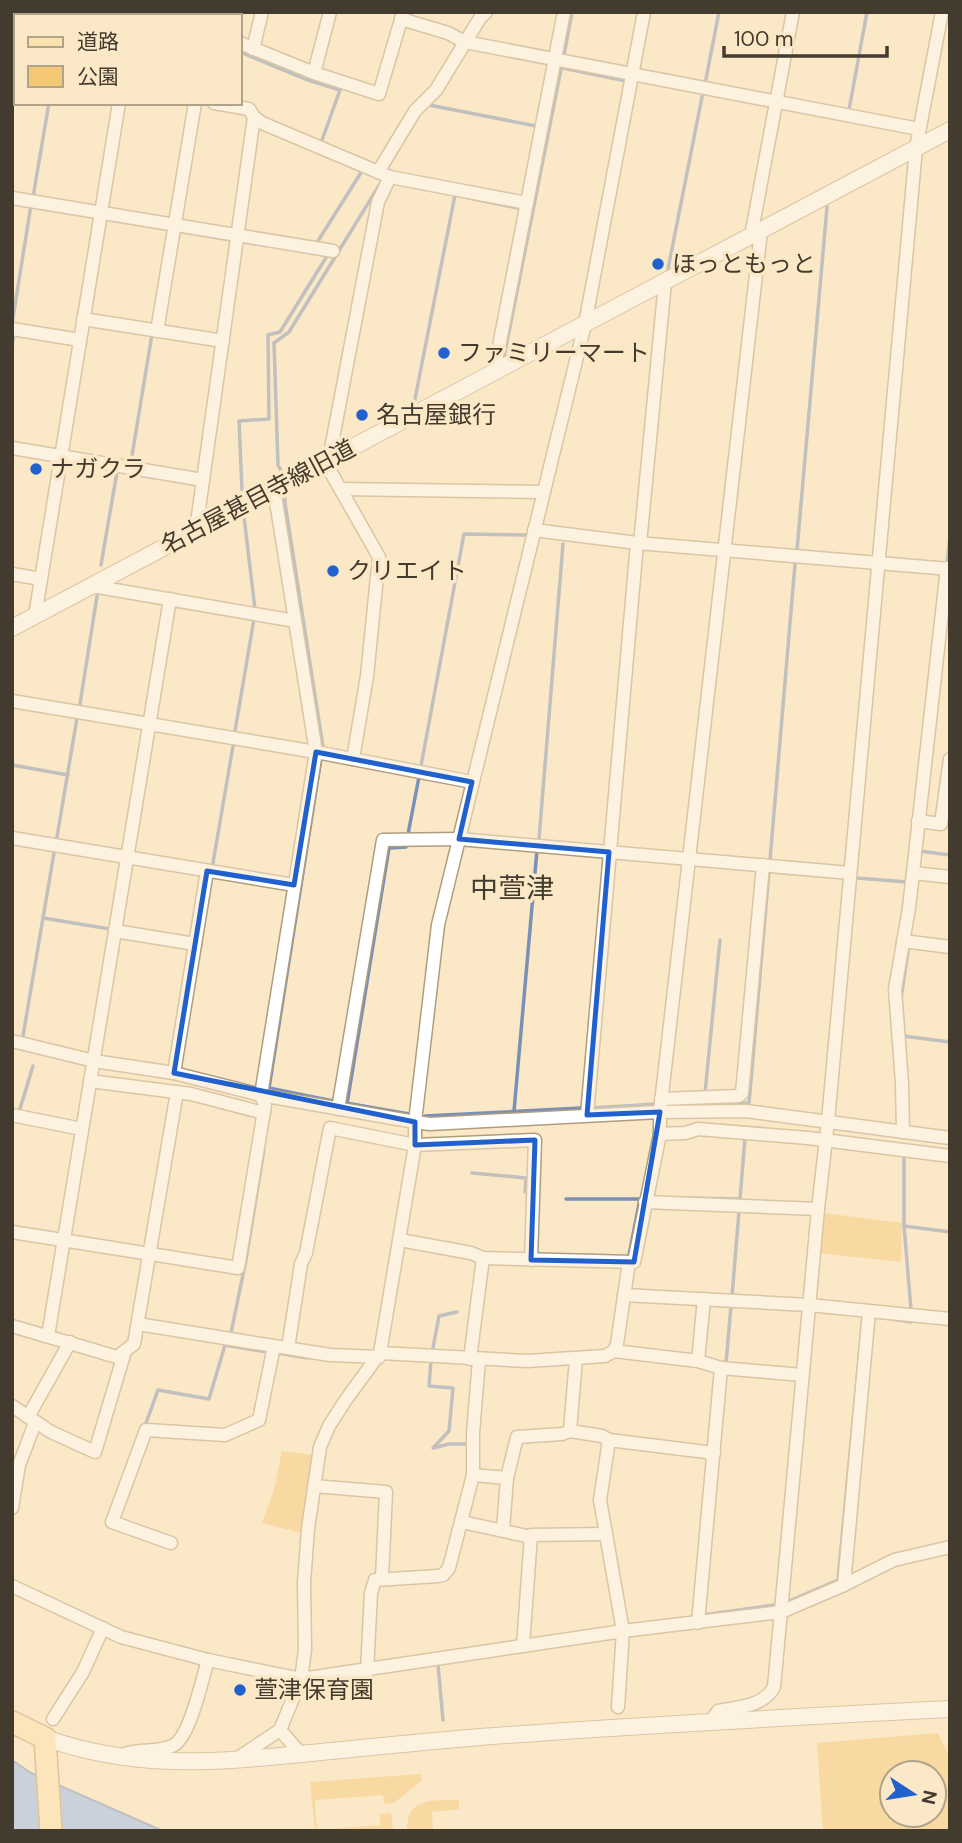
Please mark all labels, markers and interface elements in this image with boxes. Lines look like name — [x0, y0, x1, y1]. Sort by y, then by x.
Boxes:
legend — [14, 14, 242, 105]
scale bar — [724, 14, 887, 58]
text: 100 m — [734, 25, 794, 53]
text: 道路 — [77, 28, 119, 56]
text: 公園 — [77, 63, 119, 91]
place label: ほっともっと — [672, 248, 816, 279]
marker: ほっともっと — [650, 256, 666, 272]
place label: ファミリーマート — [458, 337, 650, 368]
marker: ファミリーマート — [436, 345, 452, 361]
place label: 名古屋銀行 — [376, 399, 496, 430]
marker: 名古屋銀行 — [354, 407, 370, 423]
street label: 名古屋甚目寺線旧道 — [155, 432, 360, 561]
place label: ナガクラ — [50, 453, 146, 484]
marker: ナガクラ — [28, 461, 44, 477]
place label: クリエイト — [347, 555, 467, 586]
marker: クリエイト — [325, 563, 341, 579]
district label: 中萱津 — [470, 870, 554, 907]
place label: 萱津保育園 — [254, 1674, 374, 1705]
marker: 萱津保育園 — [232, 1682, 248, 1698]
north arrow — [878, 1759, 948, 1829]
text: N — [915, 1788, 943, 1807]

